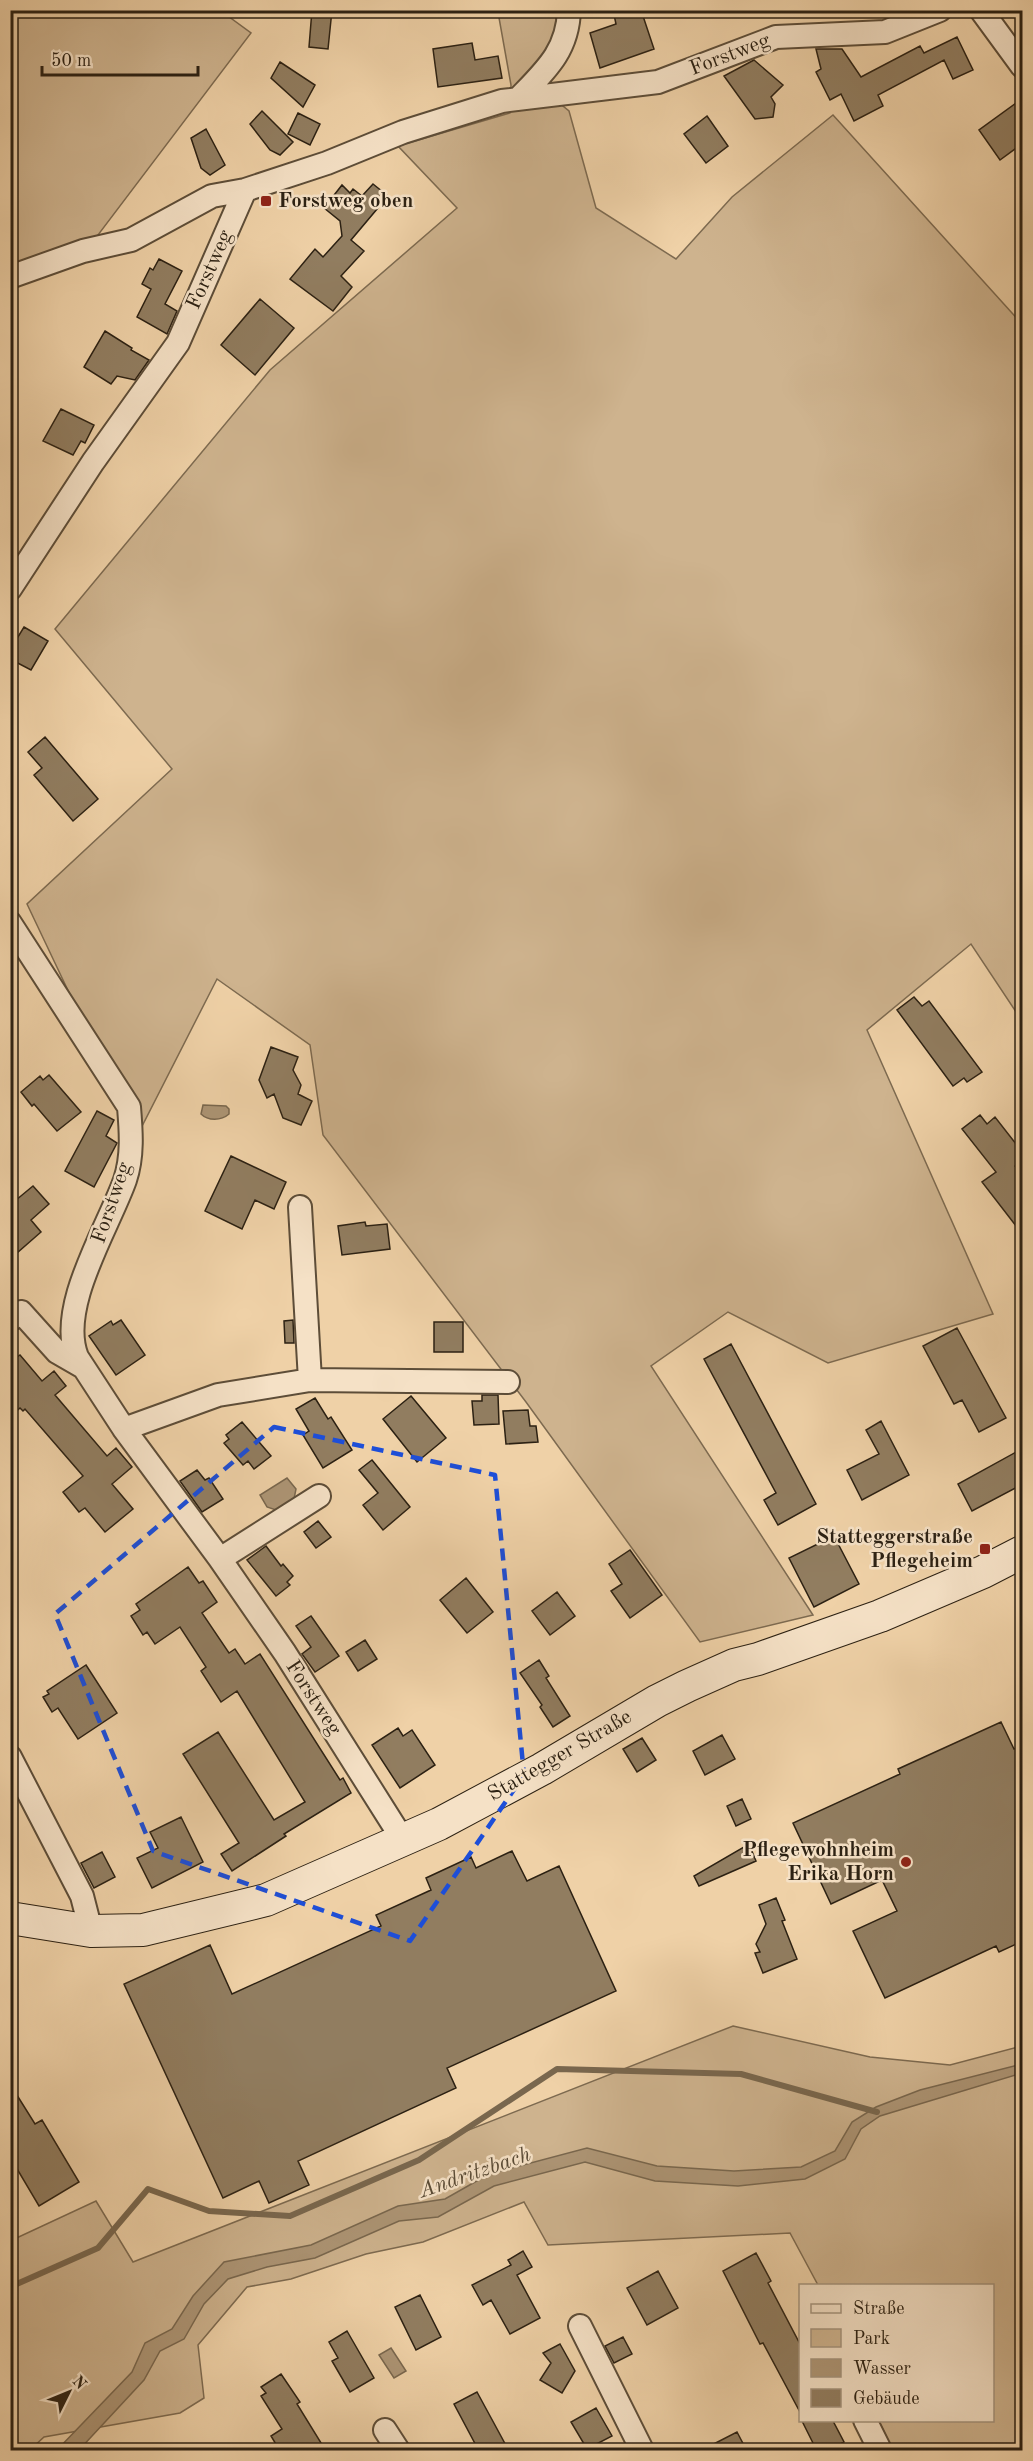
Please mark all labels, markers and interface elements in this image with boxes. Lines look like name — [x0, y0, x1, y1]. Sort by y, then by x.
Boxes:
street label: Forstweg — [687, 30, 774, 80]
scale bar — [42, 39, 198, 77]
text: 50 m — [51, 52, 91, 70]
place label: Forstweg oben — [278, 191, 413, 212]
marker: Forstweg oben — [259, 194, 273, 208]
street label: Forstweg — [183, 227, 237, 313]
street label: Forstweg — [88, 1159, 136, 1246]
place label: Statteggerstraße Pflegeheim — [816, 1527, 973, 1572]
marker: Statteggerstraße Pflegeheim — [978, 1542, 992, 1556]
street label: Forstweg — [281, 1657, 345, 1740]
street label: Stattegger Straße — [485, 1706, 635, 1806]
place label: Pflegewohnheim Erika Horn — [742, 1840, 894, 1885]
marker: Pflegewohnheim Erika Horn — [899, 1855, 913, 1869]
water label: Andritzbach — [415, 2144, 534, 2203]
legend — [799, 2284, 994, 2422]
text: Straße — [853, 2300, 904, 2318]
text: Park — [853, 2330, 890, 2348]
text: Wasser — [853, 2360, 912, 2378]
north arrow — [39, 2362, 99, 2422]
text: N — [68, 2373, 89, 2394]
text: Gebäude — [853, 2390, 920, 2408]

